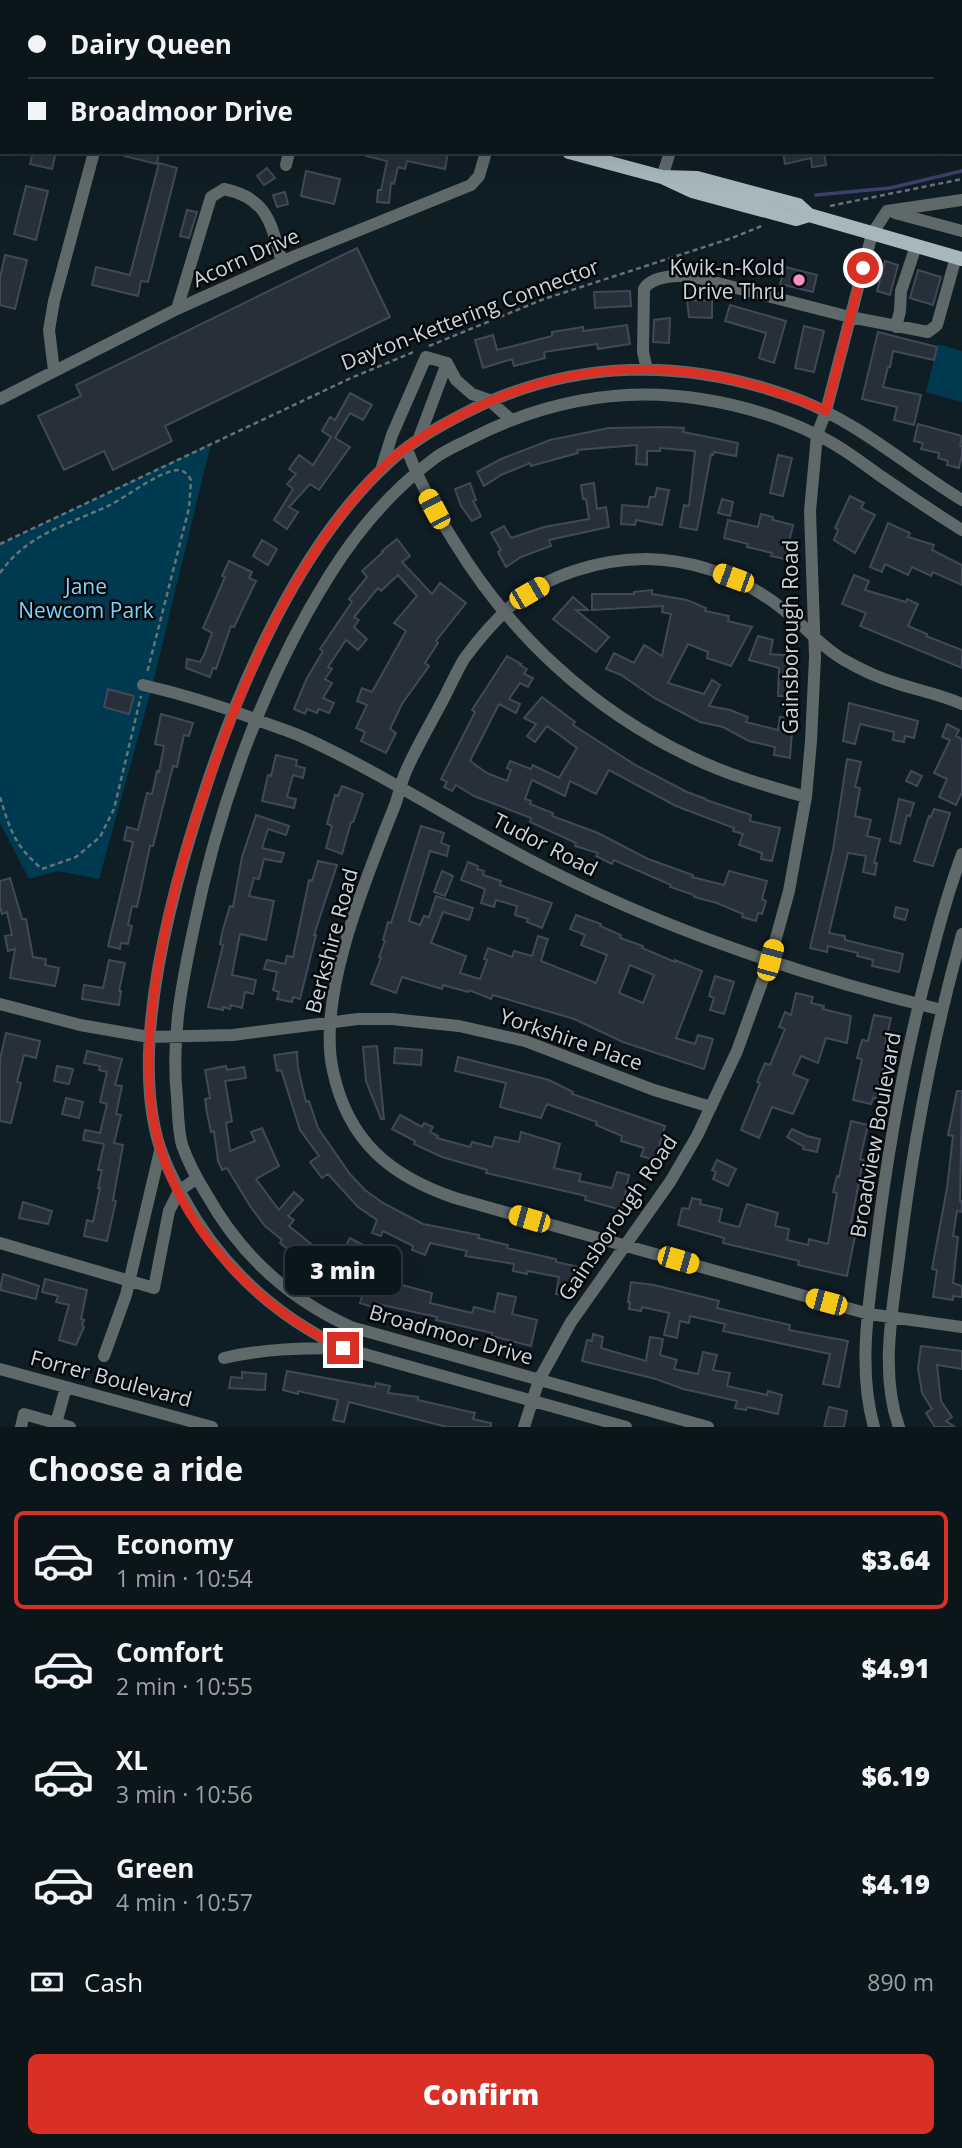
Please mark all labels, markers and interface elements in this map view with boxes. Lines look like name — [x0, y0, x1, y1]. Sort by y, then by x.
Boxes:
text: Dairy Queen — [70, 26, 232, 62]
text: Broadmoor Drive — [70, 93, 293, 129]
street label: Acorn Drive — [188, 221, 303, 293]
street label: Dayton-Kettering Connector — [337, 252, 603, 376]
route start — [847, 252, 879, 284]
place label: Kwik-n-Kold Drive Thru — [670, 253, 785, 305]
marker: Kwik-n-Kold Drive Thru — [791, 272, 807, 288]
car — [415, 486, 454, 532]
street label: Gainsborough Road — [776, 540, 804, 734]
car — [710, 561, 757, 595]
park label: Jane Newcom Park — [18, 572, 154, 624]
car — [506, 573, 553, 613]
street label: Tudor Road — [488, 806, 603, 882]
street label: Berkshire Road — [298, 865, 364, 1016]
car — [755, 937, 786, 983]
street label: Yorkshire Place — [496, 1001, 647, 1077]
street label: Broadview Boulevard — [843, 1030, 907, 1240]
street label: Gainsborough Road — [551, 1129, 683, 1306]
car — [506, 1203, 553, 1235]
car — [655, 1244, 702, 1276]
callout: 3 min — [285, 1246, 401, 1296]
text: 3 min — [310, 1254, 376, 1286]
car — [803, 1286, 850, 1318]
street label: Broadmoor Drive — [366, 1297, 537, 1371]
route end — [327, 1332, 359, 1364]
street label: Forrer Boulevard — [27, 1343, 195, 1413]
text: Choose a ride — [28, 1447, 243, 1490]
text: Economy — [116, 1526, 234, 1562]
icon: car — [32, 1529, 95, 1592]
text: $3.64 — [862, 1542, 930, 1578]
text: 1 min · 10:54 — [116, 1562, 253, 1594]
text: Comfort — [116, 1634, 223, 1670]
icon: car — [32, 1637, 95, 1700]
text: $4.91 — [862, 1650, 930, 1686]
text: 2 min · 10:55 — [116, 1670, 253, 1702]
text: XL — [116, 1742, 148, 1778]
icon: car — [32, 1745, 95, 1808]
text: $6.19 — [862, 1758, 930, 1794]
text: 3 min · 10:56 — [116, 1778, 253, 1810]
text: Green — [116, 1850, 194, 1886]
icon: car — [32, 1853, 95, 1916]
text: $4.19 — [862, 1866, 930, 1902]
text: 4 min · 10:57 — [116, 1886, 253, 1918]
icon: cash — [28, 1963, 66, 2001]
text: Cash — [84, 1964, 143, 2000]
text: 890 m — [867, 1966, 934, 1998]
button: Confirm — [28, 2054, 934, 2134]

